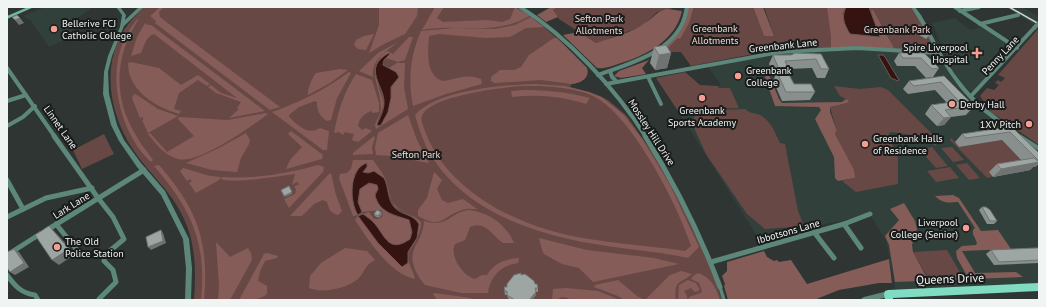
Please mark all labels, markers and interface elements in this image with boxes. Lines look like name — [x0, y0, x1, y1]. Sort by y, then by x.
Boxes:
park label: Sefton Park Allotments — [575, 12, 624, 37]
place label: Bellerive FCJ Catholic College — [62, 17, 131, 42]
park label: Greenbank Allotments — [692, 22, 738, 47]
park label: Greenbank Park — [864, 23, 930, 36]
marker: Bellerive FCJ Catholic College — [49, 24, 59, 34]
street label: Penny Lane — [979, 33, 1022, 78]
street label: Greenbank Lane — [748, 35, 818, 56]
place label: Spire Liverpool Hospital — [903, 41, 968, 66]
marker: Spire Liverpool Hospital — [971, 47, 983, 59]
place label: Greenbank College — [746, 64, 792, 89]
marker: Greenbank College — [733, 71, 743, 81]
marker: Greenbank Sports Academy — [697, 93, 707, 103]
street label: Mossley Hill Drive — [625, 97, 678, 168]
place label: Derby Hall — [960, 98, 1005, 111]
marker: Derby Hall — [947, 99, 957, 109]
street label: Linnet Lane — [41, 103, 80, 152]
place label: Greenbank Sports Academy — [668, 104, 736, 129]
place label: 1XV Pitch — [980, 118, 1021, 131]
marker: 1XV Pitch — [1024, 119, 1034, 129]
place label: Greenbank Halls of Residence — [873, 132, 943, 157]
marker: Greenbank Halls of Residence — [860, 139, 870, 149]
park label: Sefton Park — [392, 148, 441, 161]
street label: Lark Lane — [50, 189, 92, 222]
street label: Ibbotsons Lane — [755, 216, 821, 247]
place label: Liverpool College (Senior) — [890, 216, 958, 241]
marker: Liverpool College (Senior) — [961, 223, 971, 233]
place label: The Old Police Station — [65, 235, 124, 260]
marker: The Old Police Station — [52, 242, 62, 252]
street label: Queens Drive — [916, 270, 984, 287]

